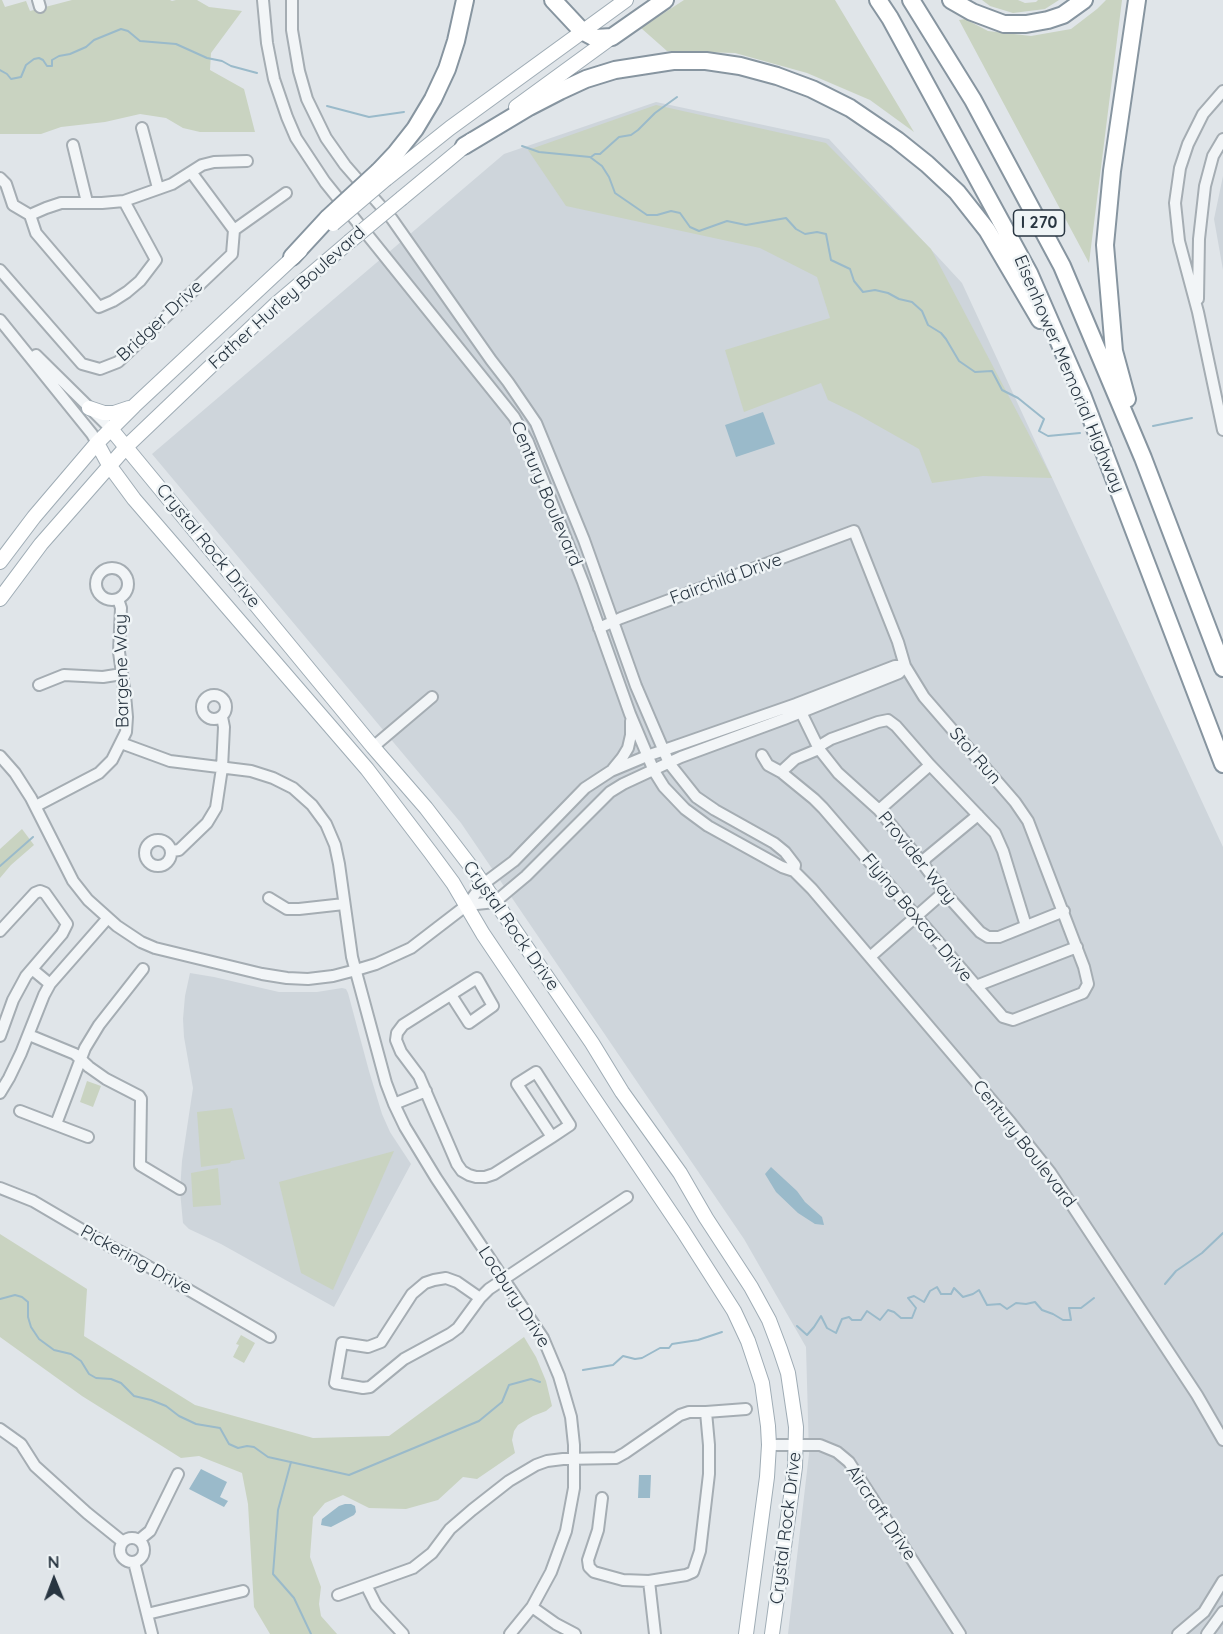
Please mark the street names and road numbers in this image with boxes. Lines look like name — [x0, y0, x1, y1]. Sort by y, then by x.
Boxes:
road number: I 270 — [1014, 210, 1064, 236]
street label: Father Hurley Boulevard — [204, 222, 370, 374]
street label: Eisenhower Memorial Highway — [1009, 252, 1129, 496]
street label: Bridger Drive — [113, 276, 207, 366]
street label: Century Boulevard — [506, 418, 586, 570]
street label: Crystal Rock Drive — [151, 480, 265, 612]
street label: Fairchild Drive — [667, 549, 785, 609]
street label: Bargene Way — [110, 614, 134, 728]
street label: Stol Run — [944, 723, 1006, 789]
street label: Provider Way — [873, 807, 961, 909]
street label: Flying Boxcar Drive — [857, 849, 977, 987]
street label: Crystal Rock Drive — [458, 857, 564, 995]
street label: Century Boulevard — [968, 1076, 1080, 1212]
street label: Pickering Drive — [77, 1221, 195, 1299]
street label: Locbury Drive — [473, 1242, 555, 1352]
street label: Crystal Rock Drive — [766, 1451, 806, 1605]
street label: Aircraft Drive — [841, 1461, 921, 1565]

